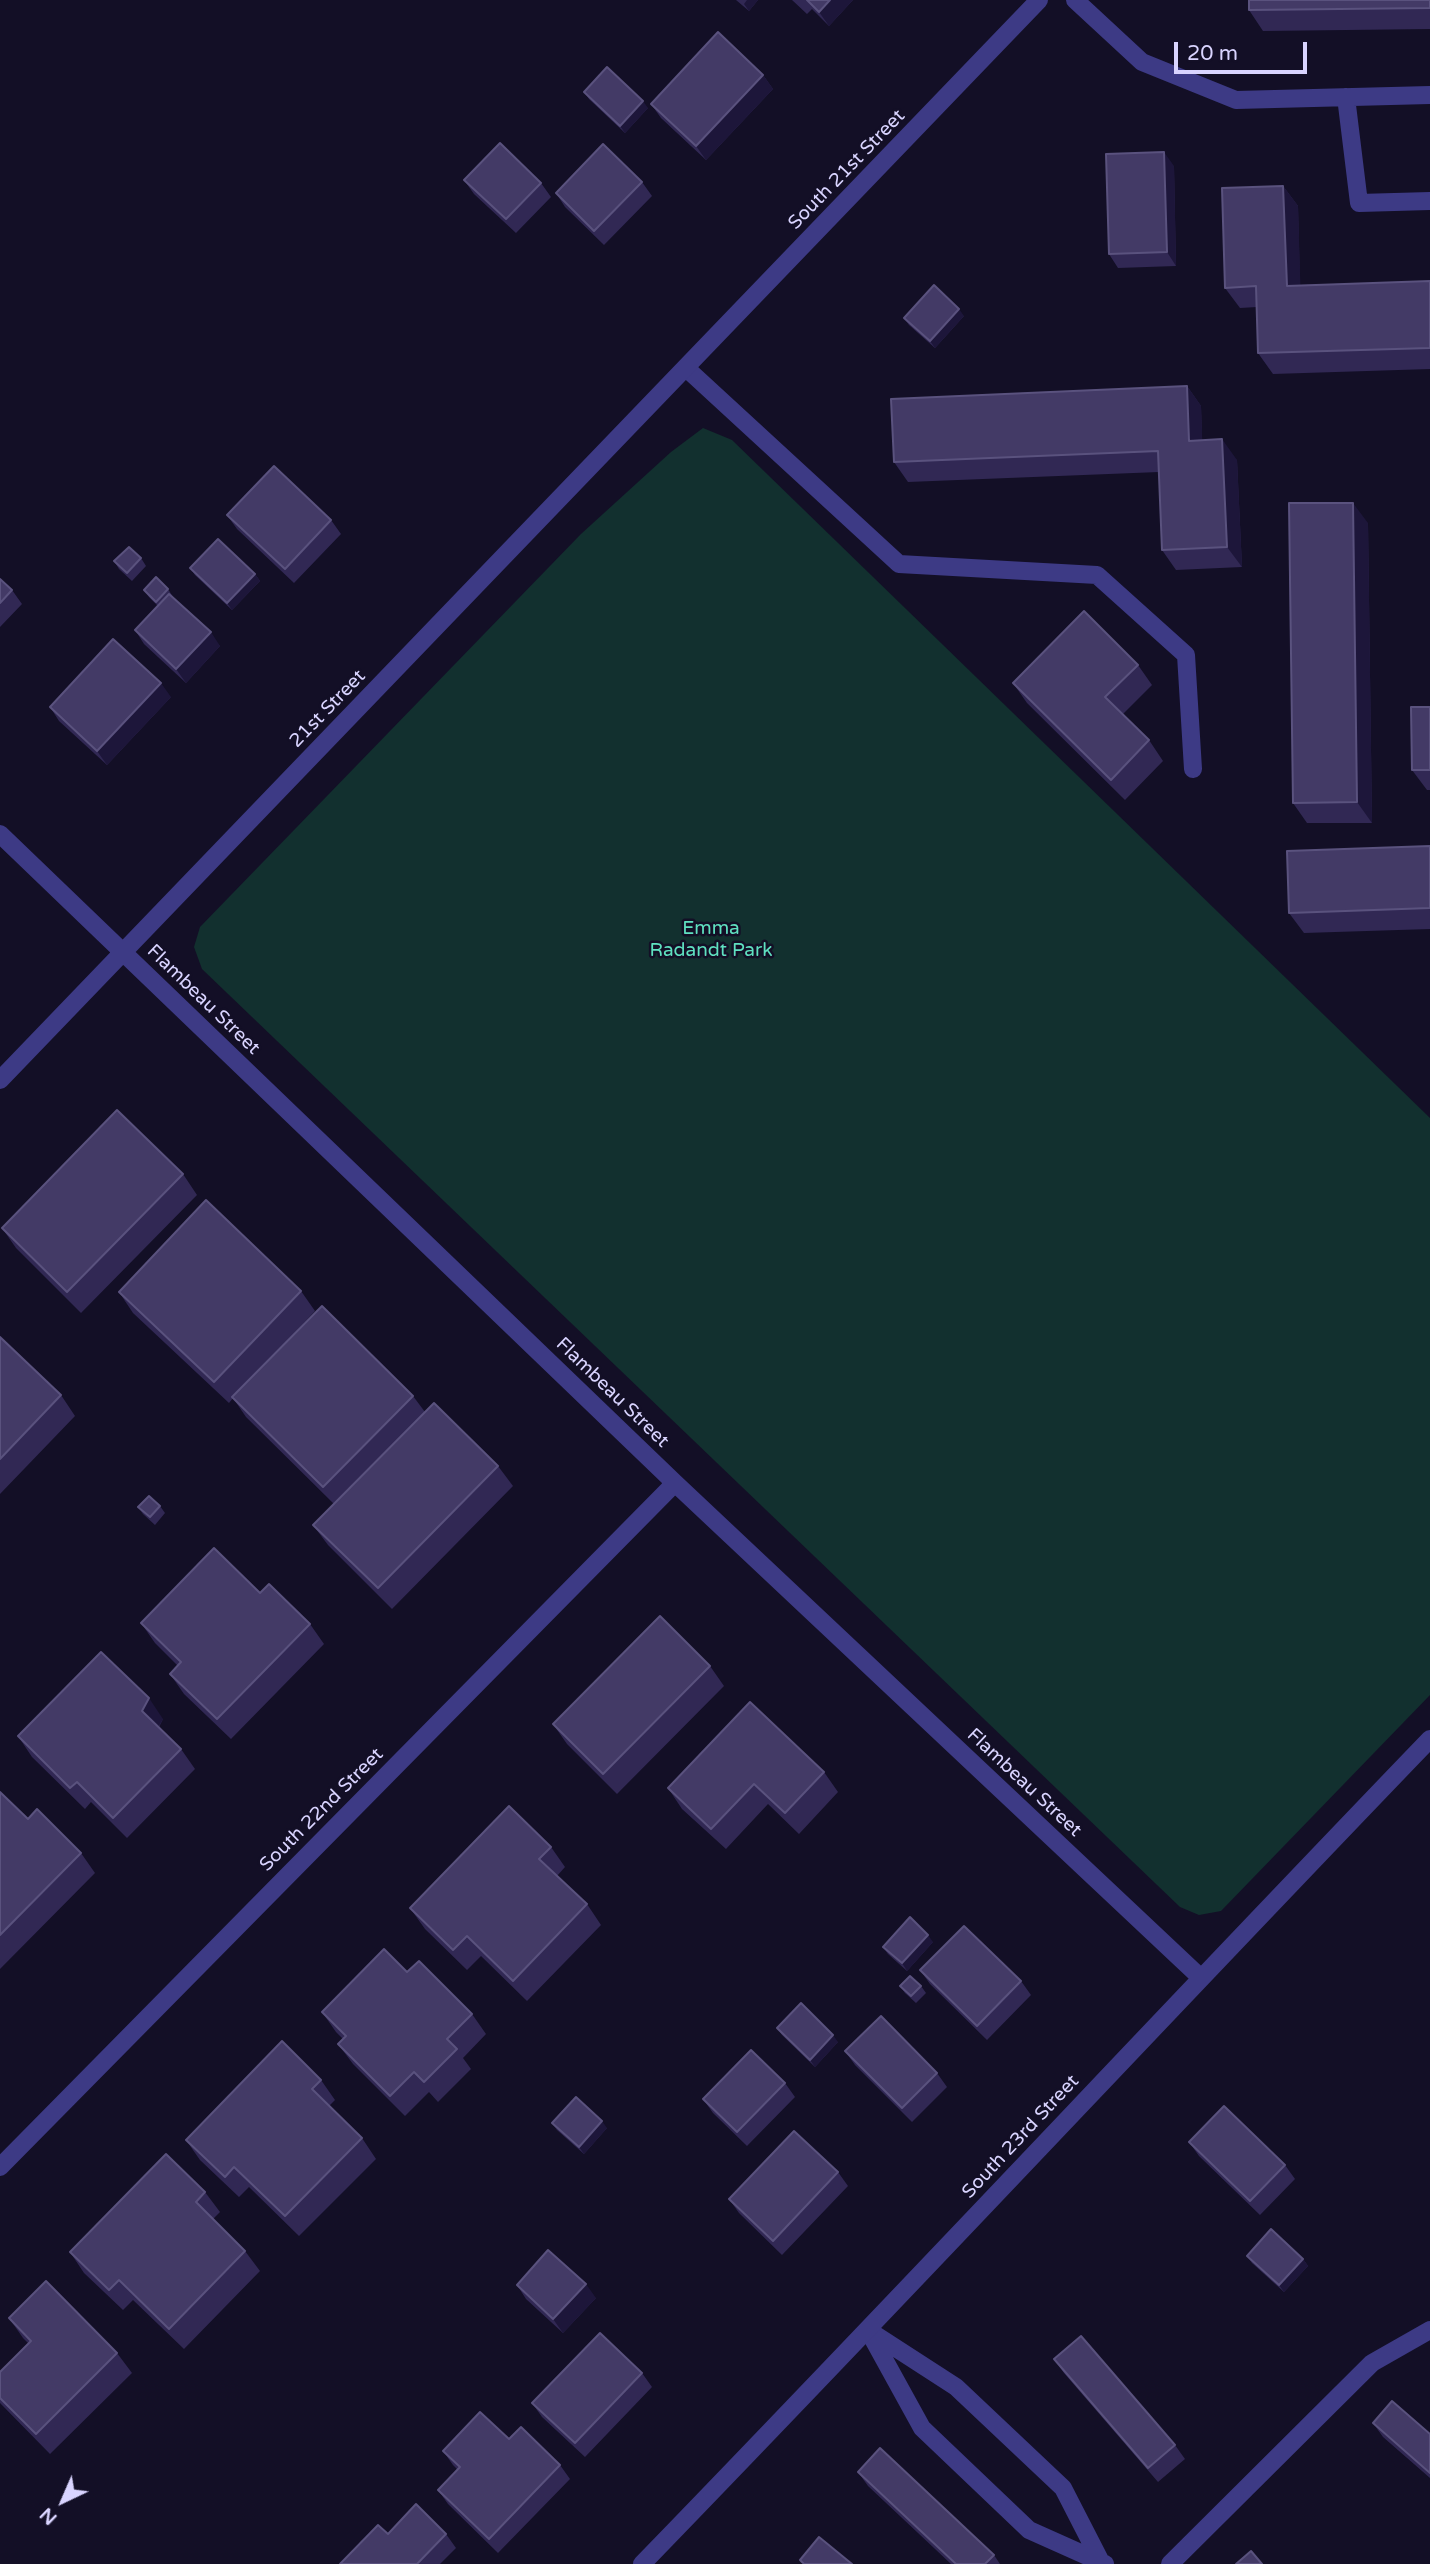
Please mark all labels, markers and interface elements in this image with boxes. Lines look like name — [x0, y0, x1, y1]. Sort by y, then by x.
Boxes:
scale bar — [1178, 28, 1311, 72]
text: 20 m — [1187, 41, 1238, 66]
street label: South 21st Street — [784, 105, 910, 235]
street label: 21st Street — [285, 665, 371, 753]
park label: Emma Radandt Park — [649, 918, 773, 962]
street label: Flambeau Street — [142, 940, 264, 1060]
street label: Flambeau Street — [551, 1333, 673, 1453]
street label: Flambeau Street — [962, 1724, 1086, 1842]
street label: South 22nd Street — [256, 1744, 388, 1876]
street label: South 23rd Street — [958, 2070, 1084, 2204]
north arrow — [28, 2466, 98, 2536]
text: N — [35, 2503, 62, 2529]

